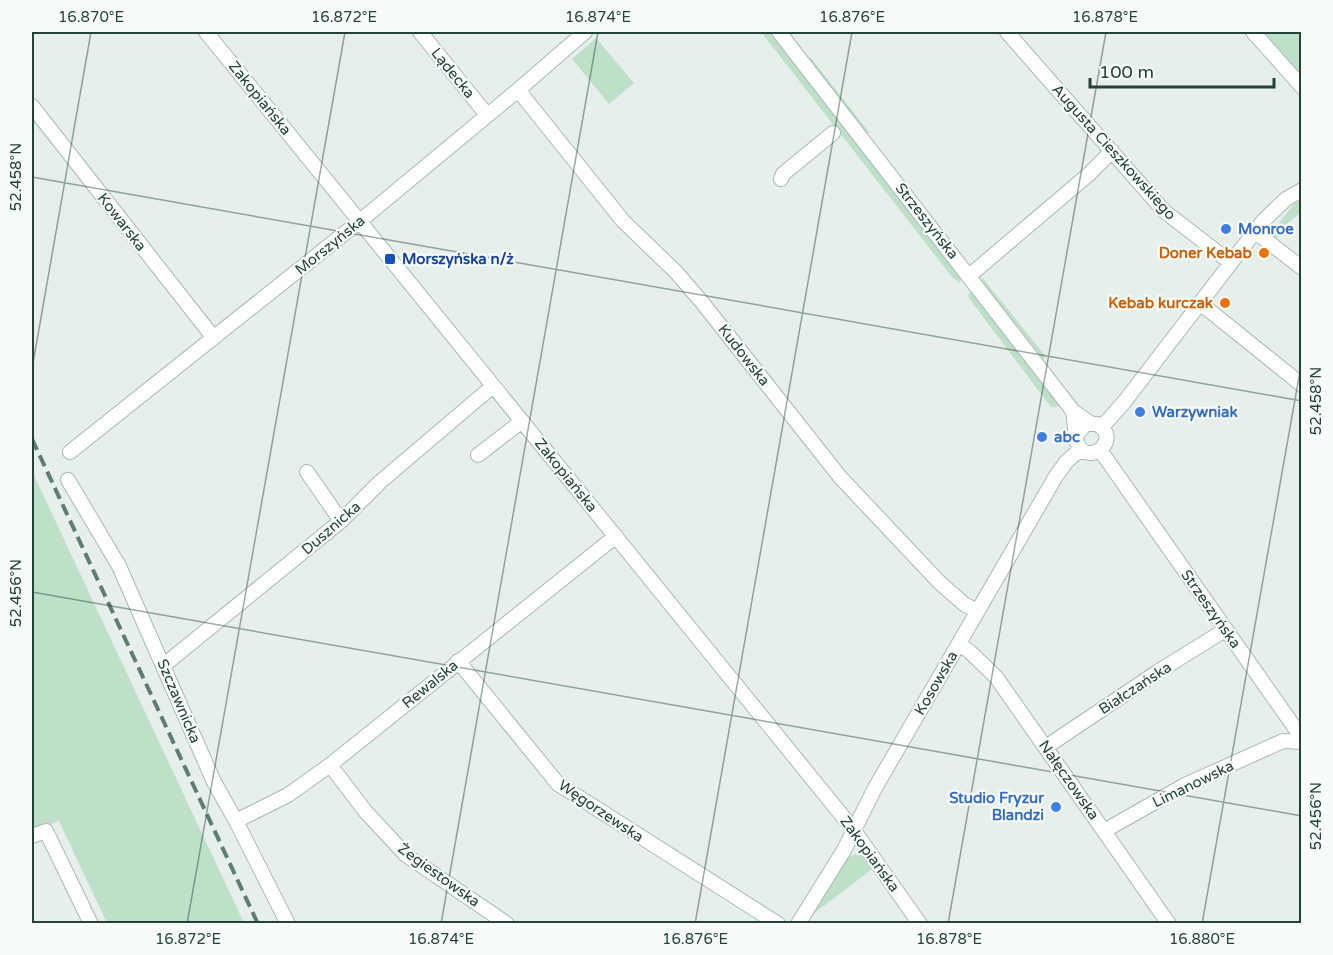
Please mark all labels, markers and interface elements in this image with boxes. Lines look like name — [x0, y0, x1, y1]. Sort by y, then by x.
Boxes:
text: 16.870°E — [58, 8, 124, 26]
text: 16.872°E — [311, 8, 377, 26]
text: 16.874°E — [565, 8, 631, 26]
text: 16.876°E — [819, 8, 885, 26]
text: 16.878°E — [1072, 8, 1138, 26]
street label: Lądecka — [427, 44, 479, 102]
scale bar — [1090, 51, 1274, 89]
street label: Zakopiańska — [225, 58, 295, 138]
text: 100 m — [1099, 61, 1154, 83]
street label: Augusta Cieszkowskiego — [1048, 80, 1180, 224]
text: 52.458°N — [7, 143, 25, 211]
street label: Strzeszyńska — [892, 179, 962, 263]
street label: Kowarska — [94, 189, 150, 255]
street label: Morszyńska — [291, 211, 369, 279]
place label: Monroe — [1238, 220, 1294, 238]
marker: Monroe — [1219, 222, 1233, 236]
place label: Doner Kebab — [1159, 244, 1253, 262]
marker: Doner Kebab — [1257, 246, 1271, 260]
place label: Morszyńska n/ż — [402, 250, 514, 269]
marker: Morszyńska n/ż — [383, 252, 397, 266]
place label: Kebab kurczak — [1108, 294, 1213, 312]
marker: Kebab kurczak — [1218, 296, 1232, 310]
street label: Kudowska — [714, 321, 774, 389]
text: 52.458°N — [1307, 367, 1325, 435]
place label: Warzywniak — [1152, 403, 1238, 422]
marker: Warzywniak — [1133, 405, 1147, 419]
place label: abc — [1054, 428, 1080, 446]
marker: abc — [1035, 430, 1049, 444]
street label: Zakopiańska — [531, 435, 601, 515]
street label: Dusznicka — [298, 497, 364, 559]
text: 52.456°N — [7, 559, 25, 627]
street label: Strzeszyńska — [1177, 566, 1245, 652]
street label: Kosowska — [910, 648, 962, 718]
street label: Szczawnicka — [153, 656, 205, 746]
street label: Rewalska — [398, 656, 462, 712]
street label: Białczańska — [1095, 658, 1175, 718]
street label: Nałęczowska — [1035, 737, 1103, 823]
street label: Limanowska — [1149, 757, 1237, 811]
street label: Węgorzewska — [555, 776, 647, 846]
text: 52.456°N — [1307, 782, 1325, 850]
place label: Studio Fryzur Blandzi — [949, 789, 1044, 824]
marker: Studio Fryzur Blandzi — [1049, 800, 1063, 814]
street label: Zakopiańska — [836, 812, 904, 896]
street label: Żegiestowska — [394, 839, 484, 911]
text: 16.872°E — [155, 930, 221, 948]
text: 16.874°E — [408, 930, 474, 948]
text: 16.876°E — [662, 930, 728, 948]
text: 16.878°E — [916, 930, 982, 948]
text: 16.880°E — [1169, 930, 1235, 948]

